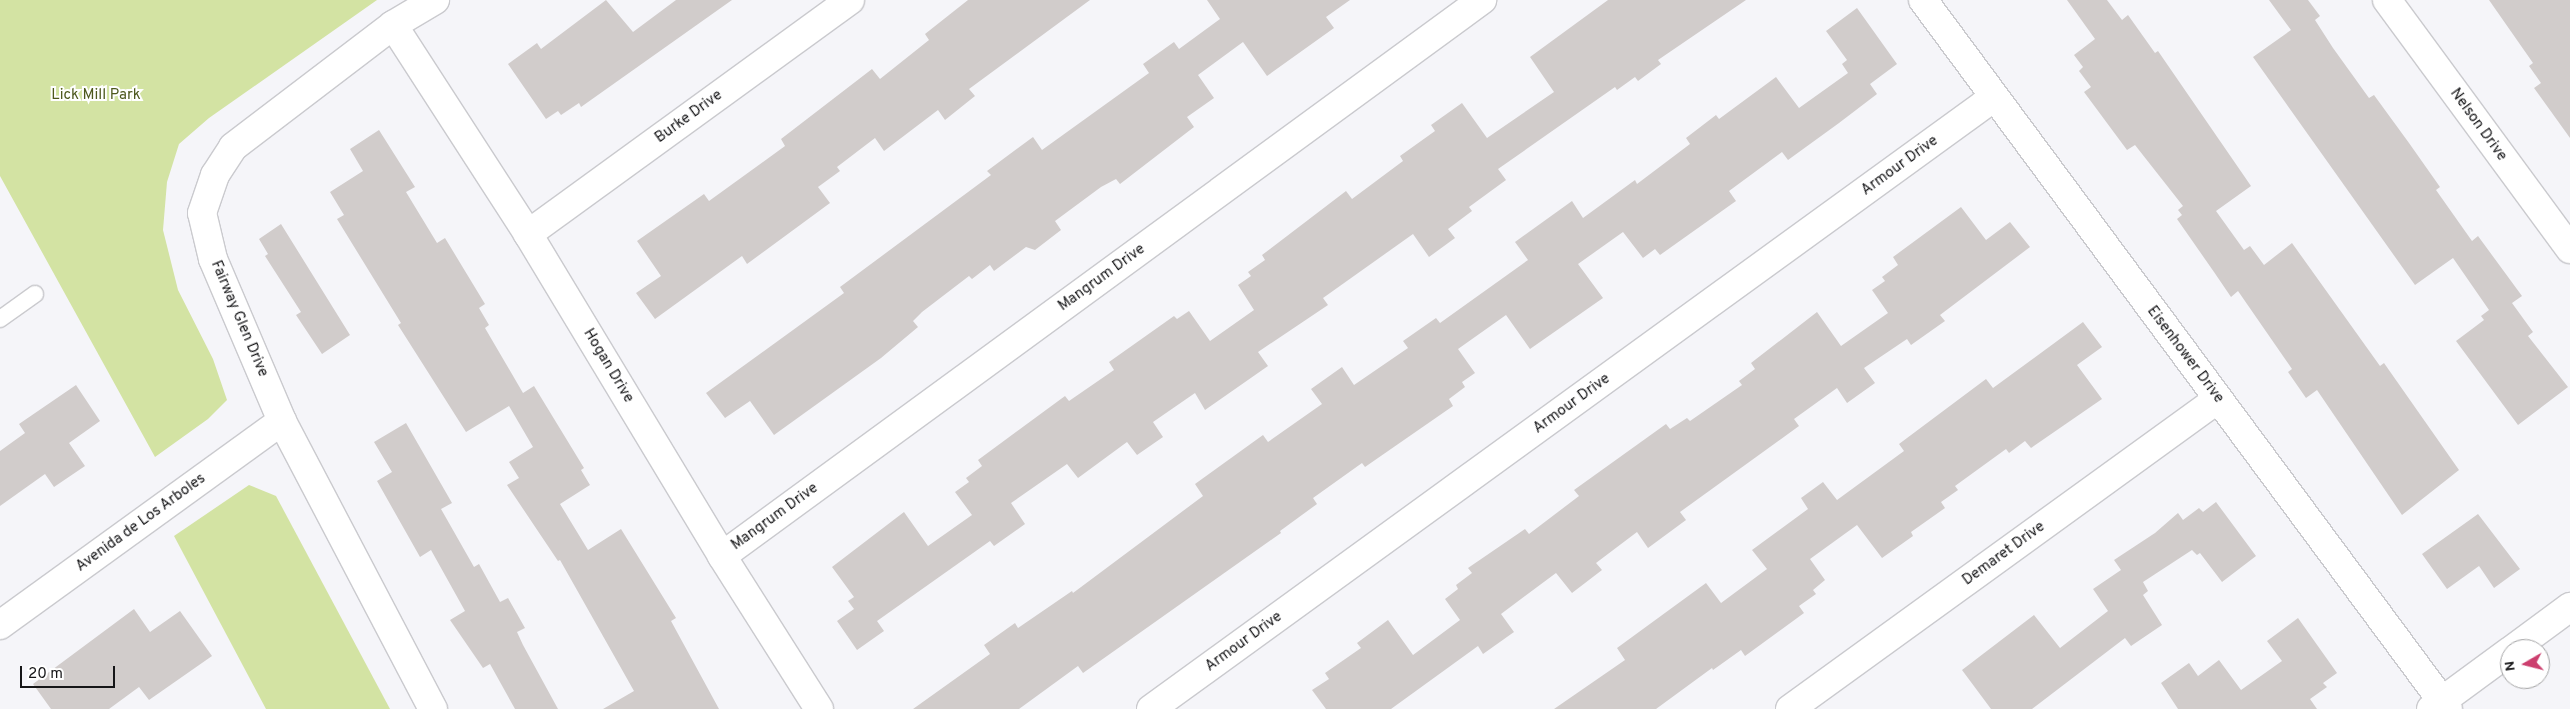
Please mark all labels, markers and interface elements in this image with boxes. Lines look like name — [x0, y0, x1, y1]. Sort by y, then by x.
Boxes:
street label: Nelson Drive — [2446, 85, 2510, 165]
park label: Lick Mill Park — [51, 87, 141, 105]
street label: Burke Drive — [652, 87, 726, 147]
street label: Armour Drive — [1858, 132, 1942, 200]
street label: Mangrum Drive — [1055, 240, 1149, 316]
street label: Fairway Glen Drive — [206, 258, 272, 380]
street label: Eisenhower Drive — [2143, 303, 2227, 407]
street label: Hogan Drive — [579, 326, 637, 406]
street label: Armour Drive — [1530, 370, 1614, 438]
street label: Avenida de Los Arboles — [72, 470, 210, 576]
street label: Mangrum Drive — [728, 479, 822, 555]
street label: Demaret Drive — [1959, 518, 2049, 590]
street label: Armour Drive — [1202, 608, 1286, 676]
north arrow — [2500, 639, 2550, 689]
scale bar — [22, 656, 118, 688]
text: N — [2502, 660, 2520, 672]
text: 20 m — [28, 665, 63, 684]

